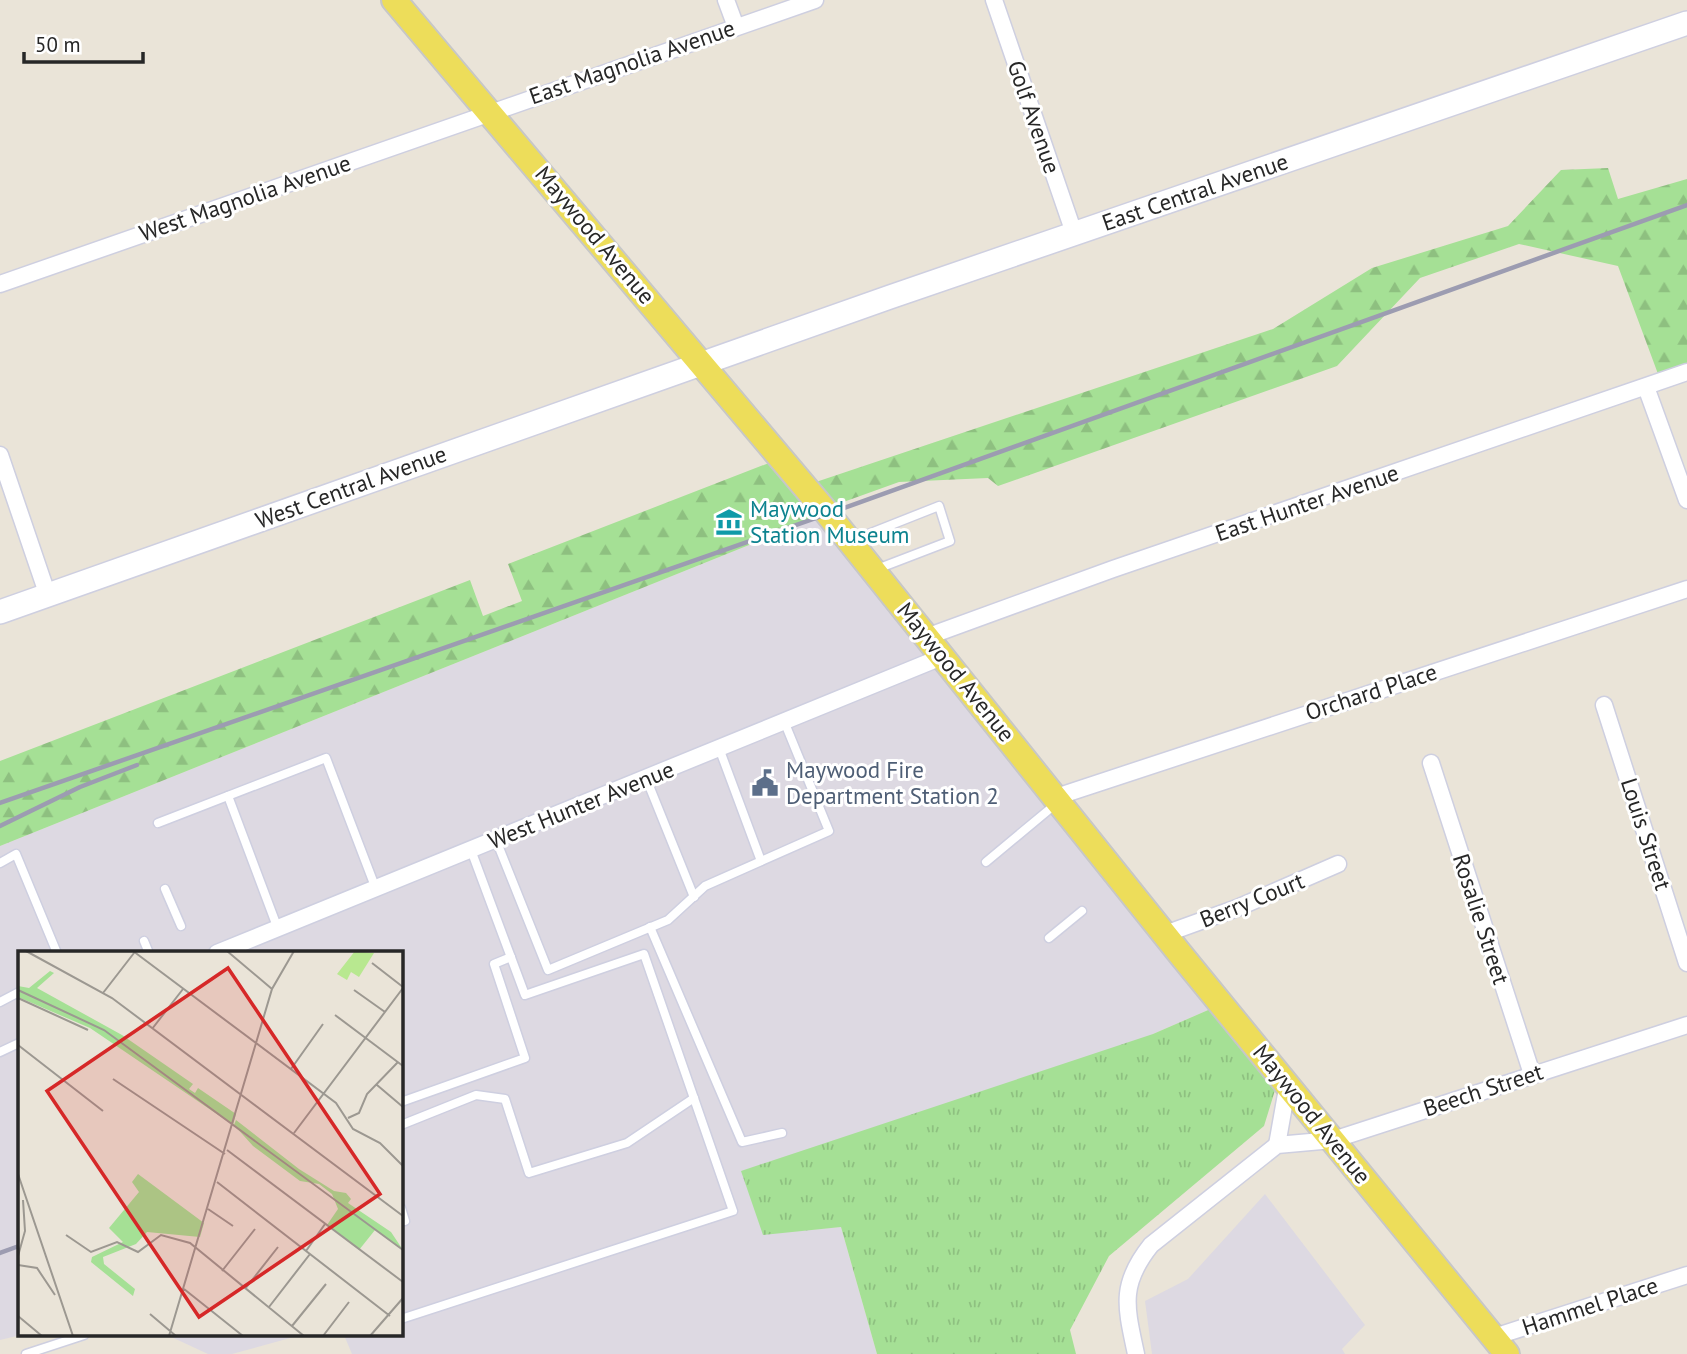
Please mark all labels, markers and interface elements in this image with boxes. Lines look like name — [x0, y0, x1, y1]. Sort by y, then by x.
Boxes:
street label: East Magnolia Avenue — [525, 13, 739, 110]
scale bar — [24, 21, 144, 65]
text: 50 m — [35, 31, 81, 58]
street label: Golf Avenue — [1002, 56, 1067, 177]
street label: East Central Avenue — [1098, 146, 1292, 237]
street label: West Magnolia Avenue — [135, 148, 354, 247]
street label: Maywood Avenue — [529, 160, 662, 310]
street label: West Central Avenue — [251, 439, 450, 535]
street label: East Hunter Avenue — [1211, 458, 1402, 548]
place label: Maywood Station Museum — [750, 494, 909, 549]
museum icon: Maywood Station Museum — [714, 507, 744, 537]
street label: Maywood Avenue — [891, 596, 1022, 747]
street label: Orchard Place — [1301, 657, 1440, 726]
street label: West Hunter Avenue — [484, 754, 678, 855]
place label: Maywood Fire Department Station 2 — [786, 755, 999, 810]
public building icon: Maywood Fire Department Station 2 — [750, 768, 780, 798]
street label: Louis Street — [1615, 774, 1678, 894]
street label: Rosalie Street — [1447, 850, 1516, 988]
street label: Berry Court — [1195, 865, 1308, 934]
inset map — [18, 951, 402, 1336]
street label: Maywood Avenue — [1247, 1038, 1378, 1189]
street label: Beech Street — [1419, 1056, 1547, 1122]
street label: Hammel Place — [1518, 1270, 1662, 1341]

